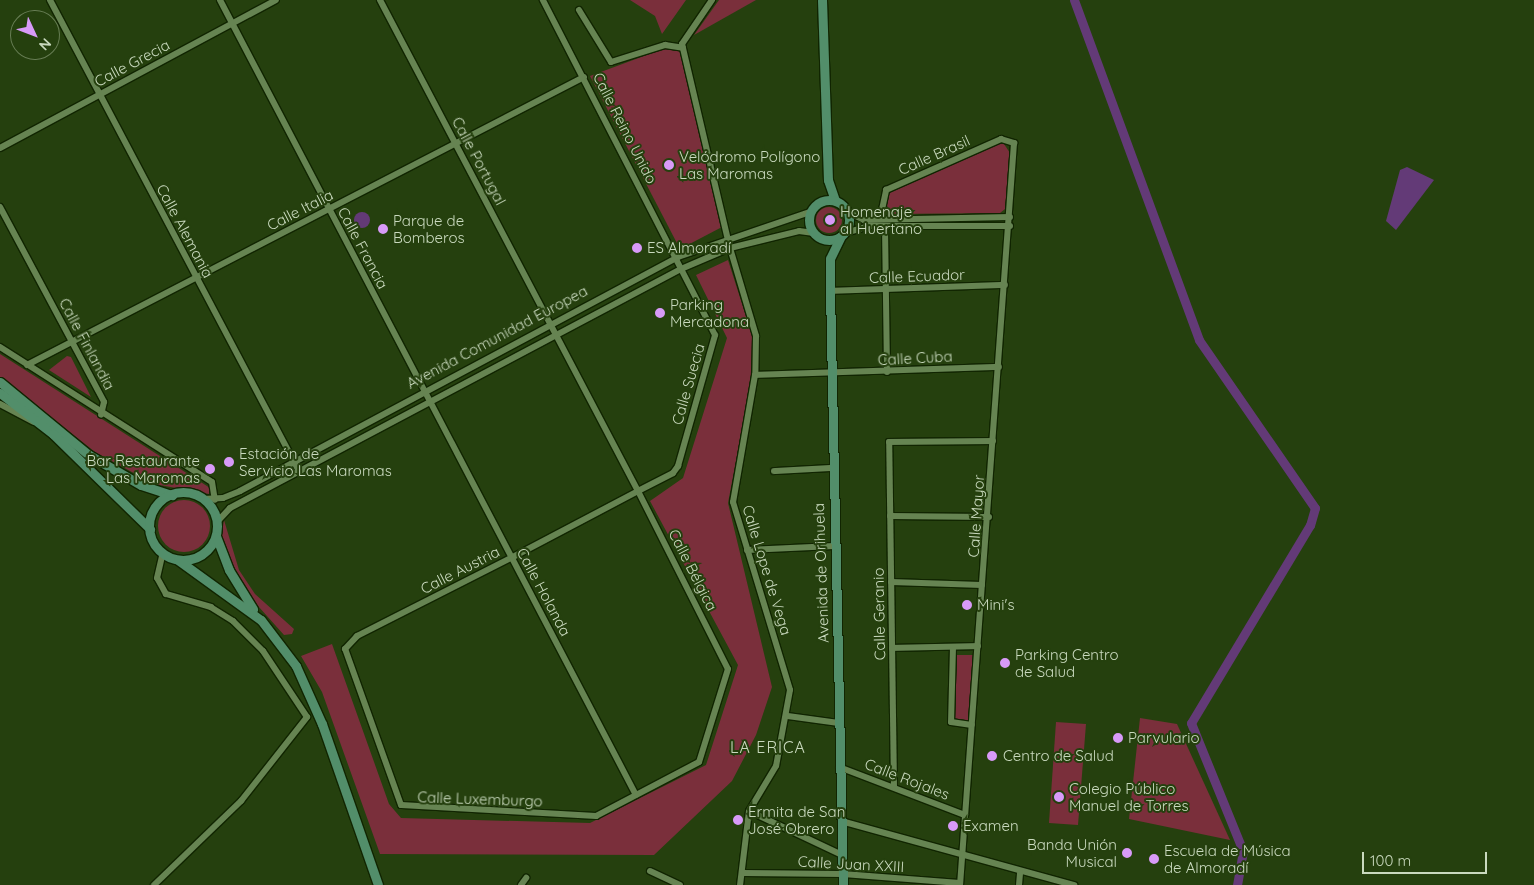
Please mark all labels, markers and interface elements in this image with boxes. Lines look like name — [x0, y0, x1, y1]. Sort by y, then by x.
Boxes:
north arrow — [10, 10, 60, 60]
text: N — [35, 35, 55, 54]
street label: Calle Grecia — [91, 36, 173, 90]
street label: Calle Reino Unido — [589, 69, 661, 187]
street label: Calle Portugal — [448, 114, 510, 208]
street label: Calle Brasil — [895, 131, 973, 179]
place label: Velódromo Polígono Las Maromas — [679, 147, 820, 182]
marker: Velódromo Polígono Las Maromas — [663, 159, 675, 171]
street label: Calle Alemania — [153, 181, 217, 281]
street label: Calle Italia — [264, 186, 336, 234]
place label: Homenaje al Huertano — [840, 202, 922, 237]
street label: Calle Francia — [334, 204, 392, 292]
place label: Parque de Bomberos — [393, 211, 465, 246]
marker: Homenaje al Huertano — [824, 214, 836, 226]
marker: Parque de Bomberos — [377, 223, 389, 235]
place label: ES Almoradí — [647, 239, 731, 257]
marker: ES Almoradí — [631, 242, 643, 254]
street label: Calle Ecuador — [869, 265, 965, 287]
street label: Avenida Comunidad Europea — [404, 282, 590, 392]
street label: Calle Finlandia — [55, 295, 119, 393]
place label: Parking Mercadona — [670, 295, 749, 330]
marker: Parking Mercadona — [654, 307, 666, 319]
street label: Calle Suecia — [668, 341, 708, 427]
street label: Calle Cuba — [877, 347, 953, 369]
place label: Estación de Servicio Las Maromas — [239, 444, 392, 479]
place label: Bar Restaurante Las Maromas — [86, 451, 200, 486]
marker: Estación de Servicio Las Maromas — [223, 456, 235, 468]
marker: Bar Restaurante Las Maromas — [204, 463, 216, 475]
street label: Calle Mayor — [964, 474, 988, 558]
street label: Calle Lope de Vega — [739, 503, 795, 637]
street label: Avenida de Orihuela — [810, 503, 832, 643]
street label: Calle Bélgica — [665, 526, 721, 614]
street label: Calle Austria — [417, 542, 503, 598]
street label: Calle Holanda — [513, 545, 575, 639]
street label: Calle Geranio — [869, 567, 889, 661]
place label: Mini's — [977, 596, 1014, 614]
marker: Mini's — [961, 599, 973, 611]
place label: Parking Centro de Salud — [1015, 645, 1119, 680]
marker: Parking Centro de Salud — [999, 657, 1011, 669]
place label: Parvulario — [1128, 729, 1200, 747]
marker: Parvulario — [1112, 732, 1124, 744]
district label: LA ERICA — [729, 737, 807, 757]
place label: Centro de Salud — [1003, 747, 1114, 765]
marker: Centro de Salud — [985, 749, 999, 763]
street label: Calle Rojales — [862, 755, 952, 803]
place label: Colegio Público Manuel de Torres — [1069, 779, 1188, 814]
street label: Calle Luxemburgo — [417, 788, 543, 810]
marker: Colegio Público Manuel de Torres — [1053, 791, 1065, 803]
place label: Ermita de San José Obrero — [748, 802, 845, 837]
marker: Ermita de San José Obrero — [732, 814, 744, 826]
place label: Examen — [963, 817, 1019, 835]
marker: Examen — [947, 820, 959, 832]
place label: Banda Unión Musical — [1027, 835, 1117, 870]
place label: Escuela de Música de Almoradí — [1164, 841, 1291, 876]
scale bar — [1364, 842, 1489, 874]
marker: Banda Unión Musical — [1121, 847, 1133, 859]
text: 100 m — [1370, 851, 1411, 870]
street label: Calle Juan XXIII — [797, 852, 905, 876]
marker: Escuela de Música de Almoradí — [1148, 853, 1160, 865]

